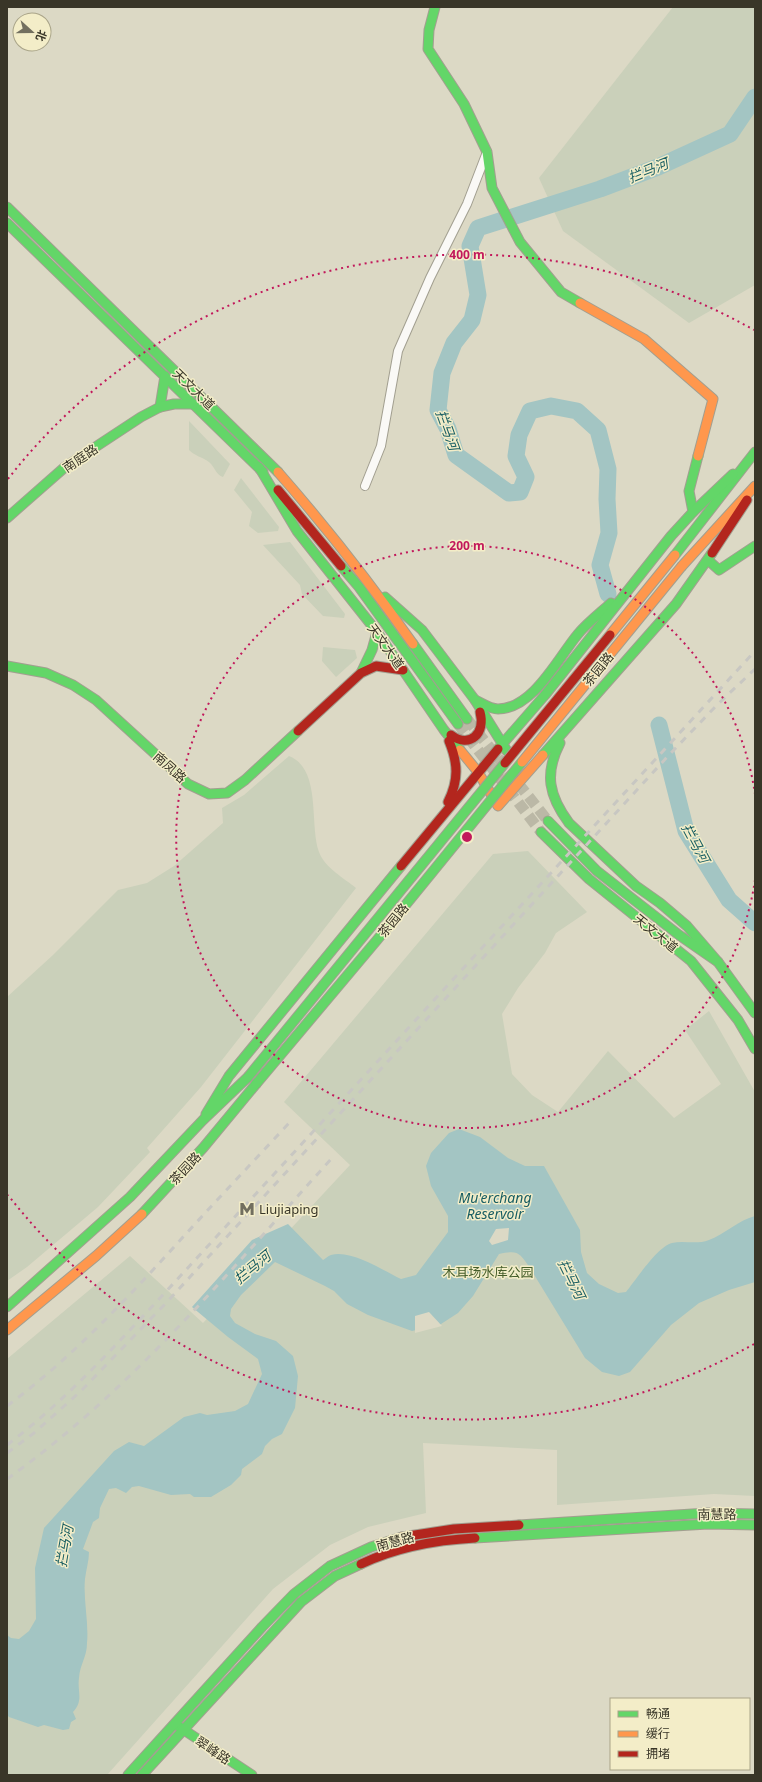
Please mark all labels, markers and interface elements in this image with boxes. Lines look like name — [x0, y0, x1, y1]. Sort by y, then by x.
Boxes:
north arrow — [12, 12, 52, 52]
text: 北 — [33, 28, 51, 44]
water label: 拦马河 — [625, 152, 674, 187]
text: 400 m — [449, 246, 485, 263]
street label: 天文大道 — [169, 364, 219, 414]
water label: 拦马河 — [432, 407, 465, 456]
street label: 南庭路 — [59, 440, 101, 476]
text: 200 m — [449, 537, 485, 554]
street label: 天文大道 — [363, 620, 409, 672]
street label: 茶园路 — [579, 648, 617, 690]
street label: 南凤路 — [149, 747, 191, 787]
water label: 拦马河 — [678, 820, 716, 869]
centre of rings — [460, 830, 474, 844]
street label: 茶园路 — [374, 899, 412, 941]
street label: 天文大道 — [630, 910, 682, 956]
street label: 茶园路 — [165, 1148, 205, 1188]
water label: Mu'erchang Reservoir — [458, 1188, 532, 1223]
metro station icon: Liujiaping — [238, 1200, 256, 1218]
place label: Liujiaping — [259, 1200, 319, 1218]
water label: 拦马河 — [230, 1245, 277, 1288]
water label: 拦马河 — [554, 1256, 591, 1305]
park label: 木耳场水库公园 — [442, 1263, 534, 1281]
street label: 南慧路 — [697, 1505, 737, 1523]
water label: 拦马河 — [51, 1521, 78, 1568]
street label: 南慧路 — [374, 1527, 416, 1555]
legend — [610, 1698, 750, 1770]
text: 畅通 — [646, 1705, 670, 1722]
text: 缓行 — [646, 1725, 670, 1742]
street label: 翠峰路 — [192, 1732, 234, 1768]
text: 拥堵 — [646, 1745, 670, 1762]

